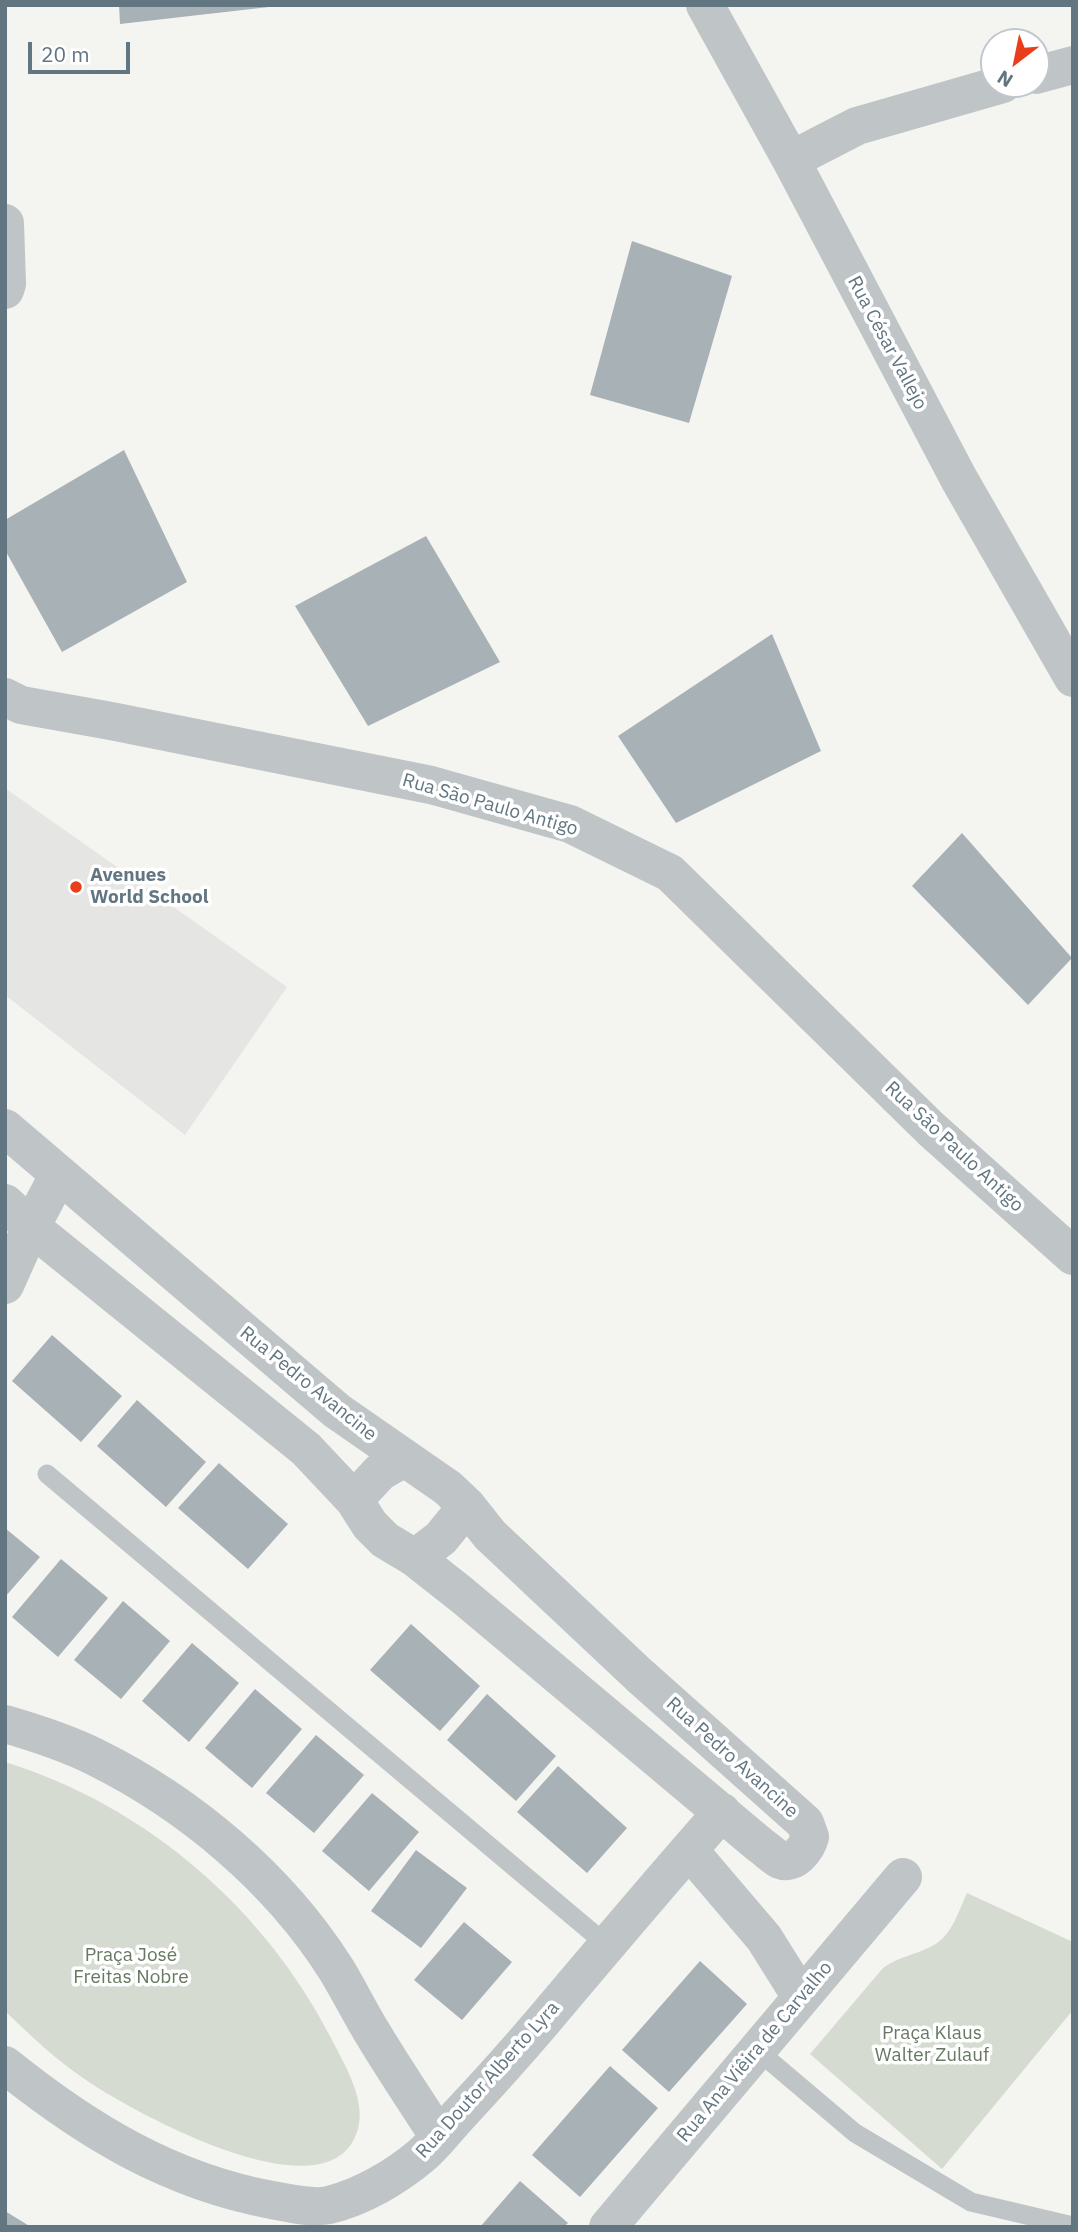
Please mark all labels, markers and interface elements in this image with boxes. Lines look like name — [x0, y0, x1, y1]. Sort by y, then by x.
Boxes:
scale bar — [32, 28, 133, 72]
north arrow — [980, 28, 1050, 98]
text: 20 m — [41, 40, 90, 68]
text: N — [993, 65, 1017, 93]
street label: Rua César Vallejo — [842, 272, 932, 414]
street label: Rua São Paulo Antigo — [400, 769, 580, 841]
place label: Avenues World School — [90, 865, 208, 909]
marker: Avenues World School — [68, 879, 84, 895]
street label: Rua São Paulo Antigo — [880, 1077, 1028, 1217]
street label: Rua Pedro Avancine — [235, 1322, 381, 1446]
street label: Rua Pedro Avancine — [661, 1693, 803, 1823]
park label: Praça José Freitas Nobre — [73, 1945, 189, 1989]
street label: Rua Ana Viêira de Carvalho — [673, 1957, 837, 2147]
street label: Rua Doutor Alberto Lyra — [412, 1997, 564, 2163]
park label: Praça Klaus Walter Zulauf — [875, 2023, 989, 2067]

